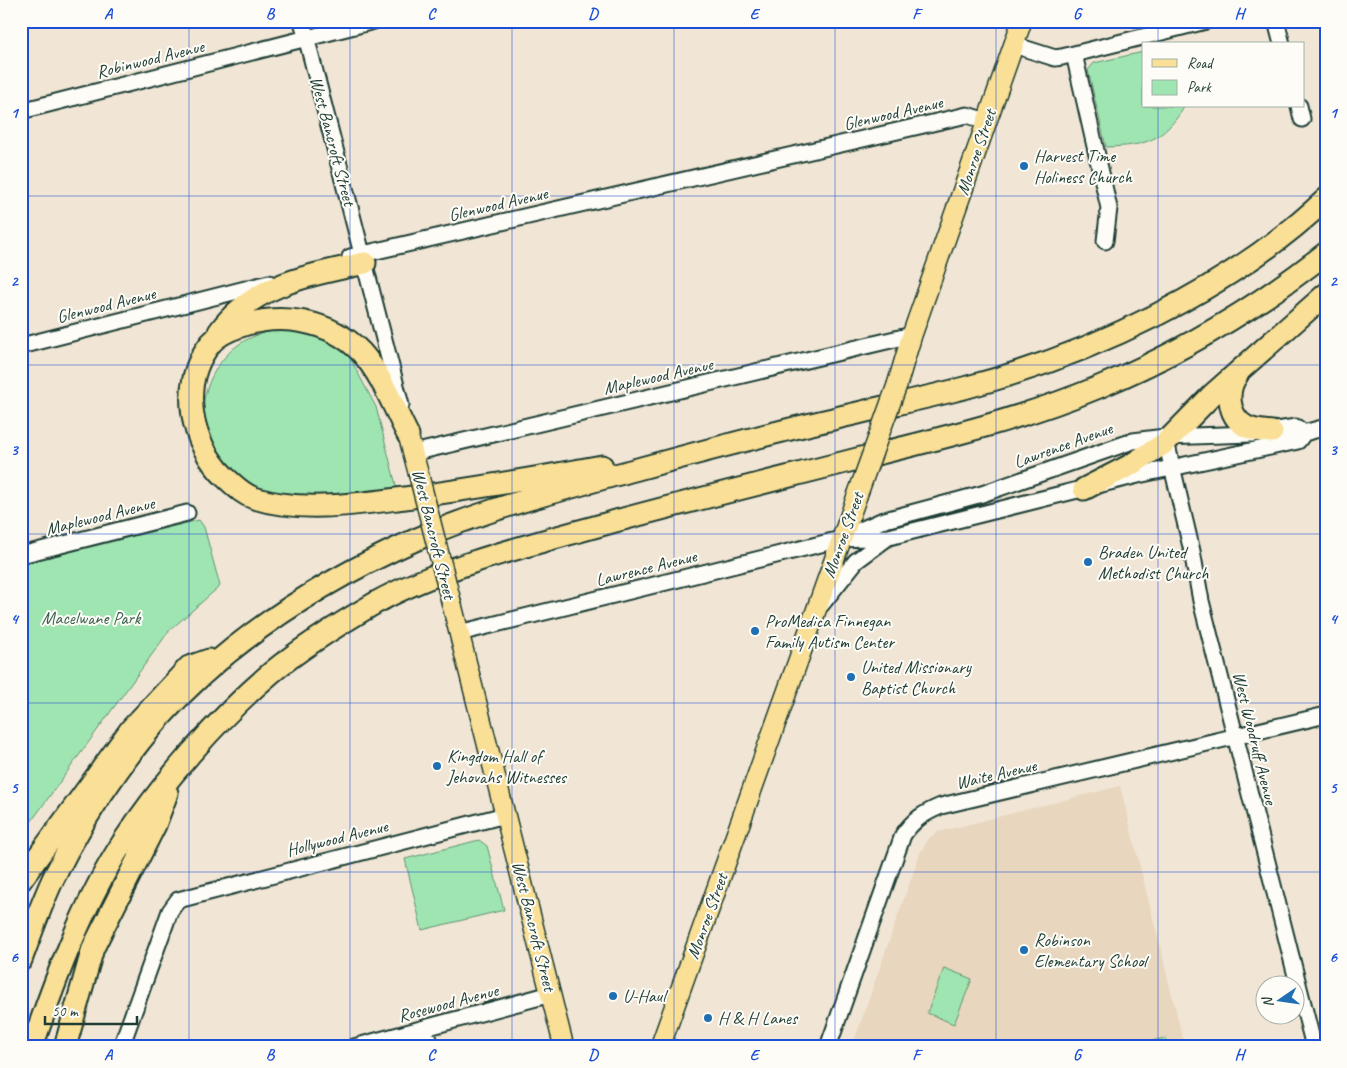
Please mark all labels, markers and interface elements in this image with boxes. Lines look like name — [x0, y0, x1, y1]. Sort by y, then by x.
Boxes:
text: A — [104, 4, 114, 24]
text: B — [266, 4, 276, 24]
text: C — [427, 4, 437, 24]
text: D — [588, 4, 599, 24]
text: E — [750, 4, 761, 24]
text: F — [912, 4, 923, 24]
text: G — [1073, 4, 1083, 24]
text: H — [1234, 4, 1246, 24]
street label: Robinwood Avenue — [94, 35, 207, 83]
legend — [1142, 42, 1304, 108]
text: Road — [1187, 54, 1214, 73]
street label: West Bancroft Street — [305, 74, 361, 210]
text: Park — [1187, 78, 1212, 97]
street label: Glenwood Avenue — [841, 91, 946, 135]
text: 1 — [10, 103, 19, 123]
text: 1 — [1329, 103, 1338, 123]
street label: Monroe Street — [951, 104, 1002, 198]
place label: Harvest Time Holiness Church — [1034, 145, 1133, 188]
marker: Harvest Time Holiness Church — [1018, 160, 1030, 172]
street label: Glenwood Avenue — [446, 182, 551, 226]
text: 2 — [10, 271, 19, 291]
text: 2 — [1329, 271, 1338, 291]
street label: Glenwood Avenue — [54, 282, 159, 328]
street label: Maplewood Avenue — [601, 352, 716, 399]
street label: Lawrence Avenue — [1011, 417, 1116, 473]
text: 3 — [10, 440, 19, 460]
text: 3 — [1329, 440, 1338, 460]
street label: West Bancroft Street — [407, 467, 461, 603]
street label: Monroe Street — [817, 487, 869, 581]
street label: Maplewood Avenue — [43, 492, 158, 540]
place label: Braden United Methodist Church — [1098, 541, 1209, 584]
street label: Lawrence Avenue — [593, 545, 700, 591]
marker: Braden United Methodist Church — [1082, 556, 1094, 568]
park label: Macelwane Park — [42, 607, 142, 629]
text: 4 — [10, 609, 19, 629]
text: 4 — [1329, 609, 1338, 629]
place label: ProMedica Finnegan Family Autism Center — [765, 610, 895, 653]
marker: ProMedica Finnegan Family Autism Center — [749, 625, 761, 637]
place label: United Missionary Baptist Church — [861, 656, 973, 699]
street label: West Woodruff Avenue — [1228, 669, 1282, 808]
marker: United Missionary Baptist Church — [845, 671, 857, 683]
place label: Kingdom Hall of Jehovahs Witnesses — [446, 745, 568, 788]
street label: Waite Avenue — [954, 754, 1039, 794]
marker: Kingdom Hall of Jehovahs Witnesses — [431, 760, 443, 772]
text: 5 — [11, 778, 20, 798]
text: 5 — [1330, 778, 1339, 798]
street label: Hollywood Avenue — [284, 815, 391, 861]
street label: West Bancroft Street — [507, 859, 561, 995]
street label: Monroe Street — [681, 868, 733, 962]
place label: Robinson Elementary School — [1034, 929, 1149, 972]
marker: Robinson Elementary School — [1018, 944, 1030, 956]
text: 6 — [10, 947, 19, 967]
text: 6 — [1329, 947, 1338, 967]
north arrow — [1254, 976, 1304, 1026]
street label: Rosewood Avenue — [396, 979, 502, 1027]
place label: U-Haul — [623, 985, 668, 1007]
marker: U-Haul — [607, 990, 619, 1002]
scale bar — [45, 993, 138, 1025]
text: N — [1258, 994, 1277, 1009]
text: 50 m — [52, 1002, 79, 1021]
place label: H & H Lanes — [718, 1007, 799, 1029]
marker: H & H Lanes — [702, 1012, 714, 1024]
text: A — [104, 1045, 114, 1065]
text: B — [266, 1045, 276, 1065]
text: C — [427, 1045, 437, 1065]
text: D — [588, 1045, 599, 1065]
text: E — [750, 1045, 761, 1065]
text: F — [912, 1045, 923, 1065]
text: G — [1073, 1045, 1083, 1065]
text: H — [1234, 1045, 1246, 1065]

